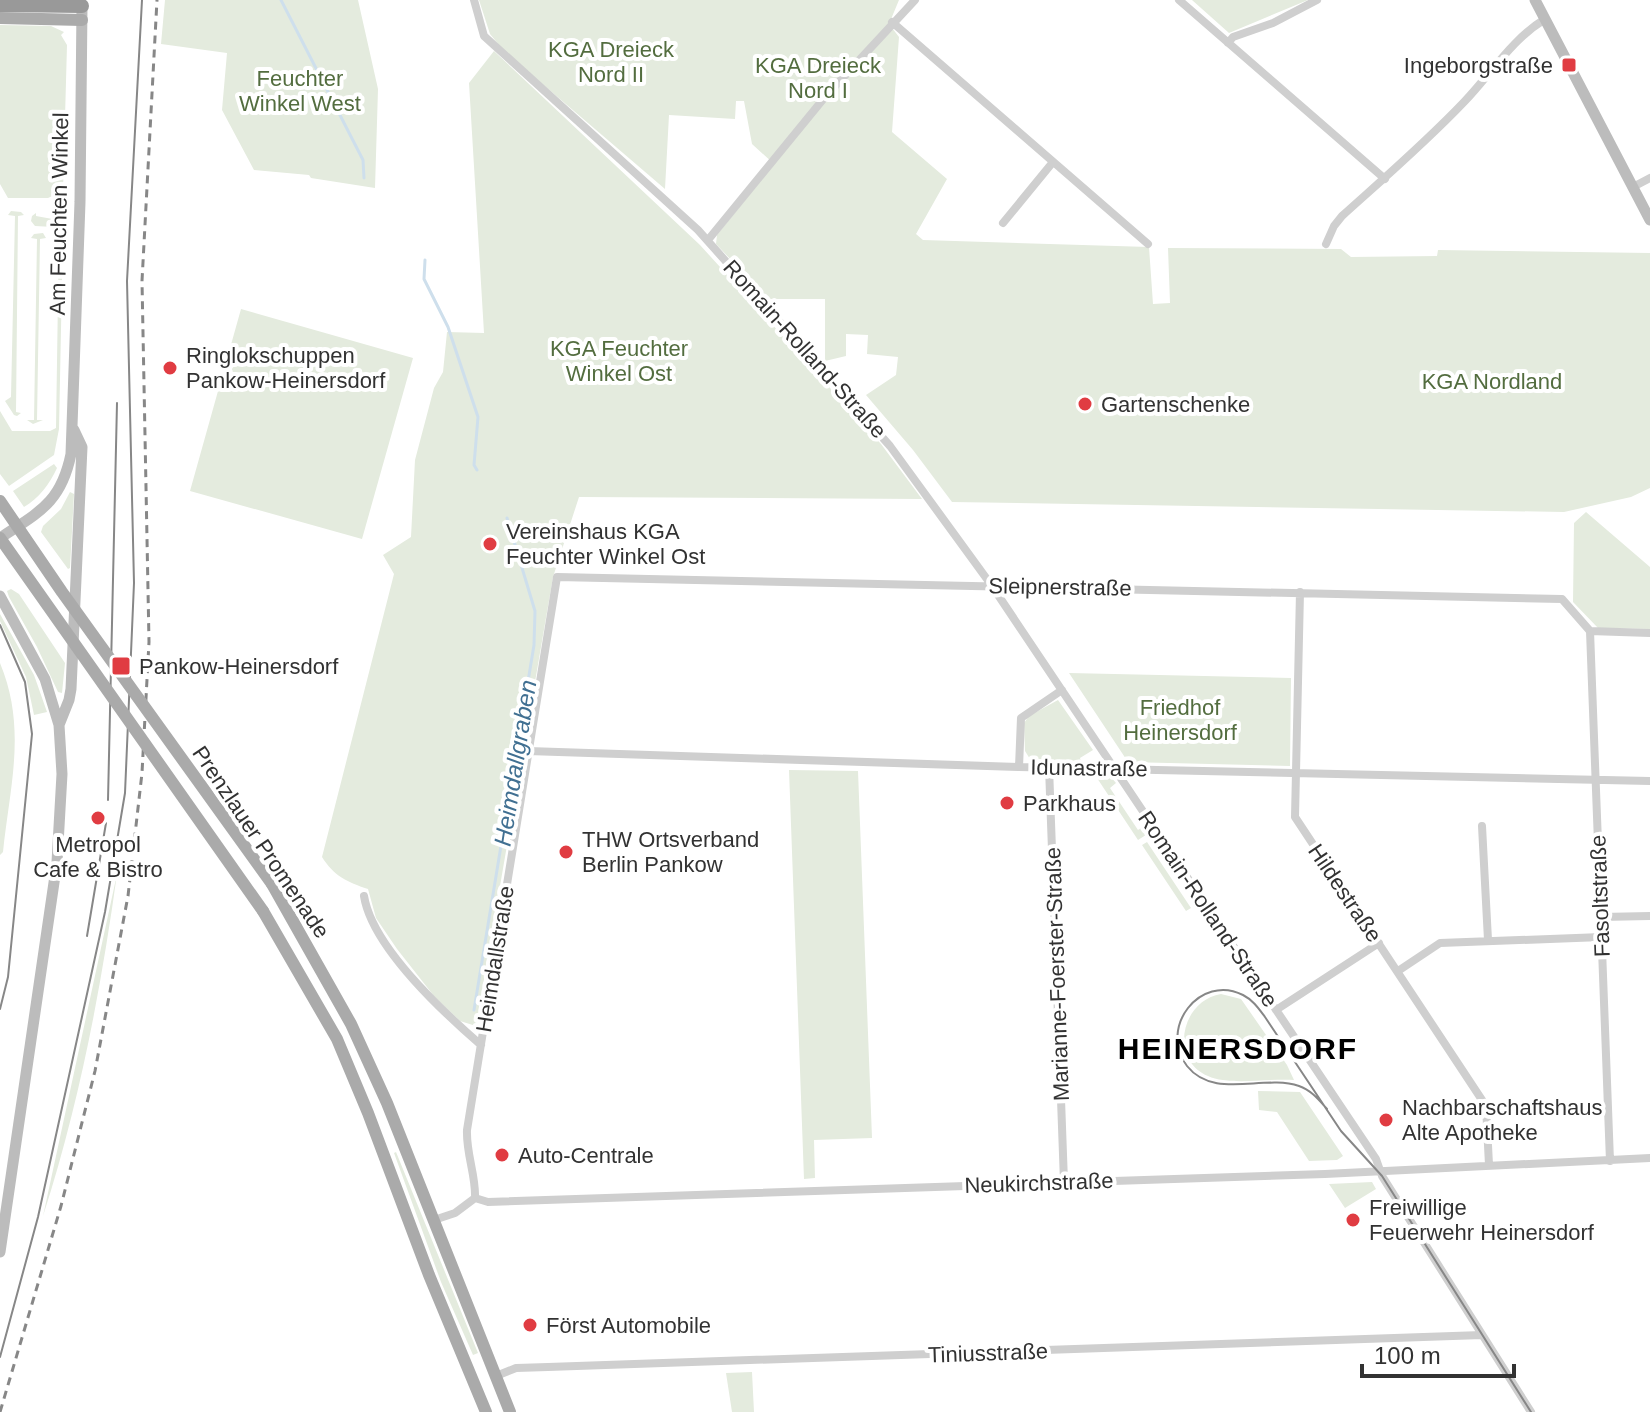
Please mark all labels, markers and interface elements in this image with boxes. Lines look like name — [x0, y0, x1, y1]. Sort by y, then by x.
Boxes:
park label: KGA Dreieck Nord II — [548, 37, 675, 87]
park label: KGA Dreieck Nord I — [755, 53, 882, 103]
place label: Ingeborgstraße — [1404, 53, 1553, 78]
marker: Ingeborgstraße — [1560, 56, 1578, 74]
park label: Feuchter Winkel West — [239, 66, 361, 116]
street label: Am Feuchten Winkel — [45, 112, 73, 316]
street label: Romain-Rolland-Straße — [718, 255, 892, 443]
park label: KGA Feuchter Winkel Ost — [550, 336, 688, 386]
place label: Ringlokschuppen Pankow-Heinersdorf — [186, 343, 386, 393]
marker: Ringlokschuppen Pankow-Heinersdorf — [161, 359, 179, 377]
park label: KGA Nordland — [1422, 369, 1562, 394]
place label: Gartenschenke — [1101, 392, 1250, 417]
marker: Gartenschenke — [1076, 395, 1094, 413]
place label: Vereinshaus KGA Feuchter Winkel Ost — [506, 519, 705, 569]
marker: Vereinshaus KGA Feuchter Winkel Ost — [481, 535, 499, 553]
street label: Sleipnerstraße — [988, 573, 1132, 601]
place label: Pankow-Heinersdorf — [139, 654, 339, 679]
marker: Pankow-Heinersdorf — [110, 655, 132, 677]
water label: Heimdallgraben — [489, 678, 541, 848]
park label: Friedhof Heinersdorf — [1123, 695, 1238, 745]
street label: Prenzlauer Promenade — [187, 741, 335, 943]
street label: Idunastraße — [1030, 754, 1148, 782]
place label: Parkhaus — [1023, 791, 1116, 816]
marker: Parkhaus — [998, 794, 1016, 812]
street label: Romain-Rolland-Straße — [1133, 806, 1283, 1012]
marker: Metropol Cafe & Bistro — [89, 809, 107, 827]
place label: THW Ortsverband Berlin Pankow — [582, 827, 759, 877]
place label: Metropol Cafe & Bistro — [33, 832, 163, 882]
street label: Fasoltstraße — [1585, 834, 1615, 958]
street label: Hildestraße — [1303, 839, 1387, 947]
marker: THW Ortsverband Berlin Pankow — [557, 843, 575, 861]
street label: Marianne-Foerster-Straße — [1040, 846, 1074, 1102]
street label: Heimdallstraße — [471, 884, 519, 1034]
district label: HEINERSDORF — [1118, 1032, 1358, 1065]
place label: Nachbarschaftshaus Alte Apotheke — [1402, 1095, 1603, 1145]
marker: Nachbarschaftshaus Alte Apotheke — [1377, 1111, 1395, 1129]
place label: Auto-Centrale — [518, 1143, 654, 1168]
marker: Auto-Centrale — [493, 1146, 511, 1164]
street label: Neukirchstraße — [964, 1168, 1114, 1198]
place label: Freiwillige Feuerwehr Heinersdorf — [1369, 1195, 1595, 1245]
marker: Freiwillige Feuerwehr Heinersdorf — [1344, 1211, 1362, 1229]
place label: Först Automobile — [546, 1313, 711, 1338]
marker: Först Automobile — [521, 1316, 539, 1334]
scale bar — [1362, 1328, 1514, 1378]
street label: Tiniusstraße — [927, 1338, 1049, 1368]
text: 100 m — [1374, 1342, 1441, 1369]

